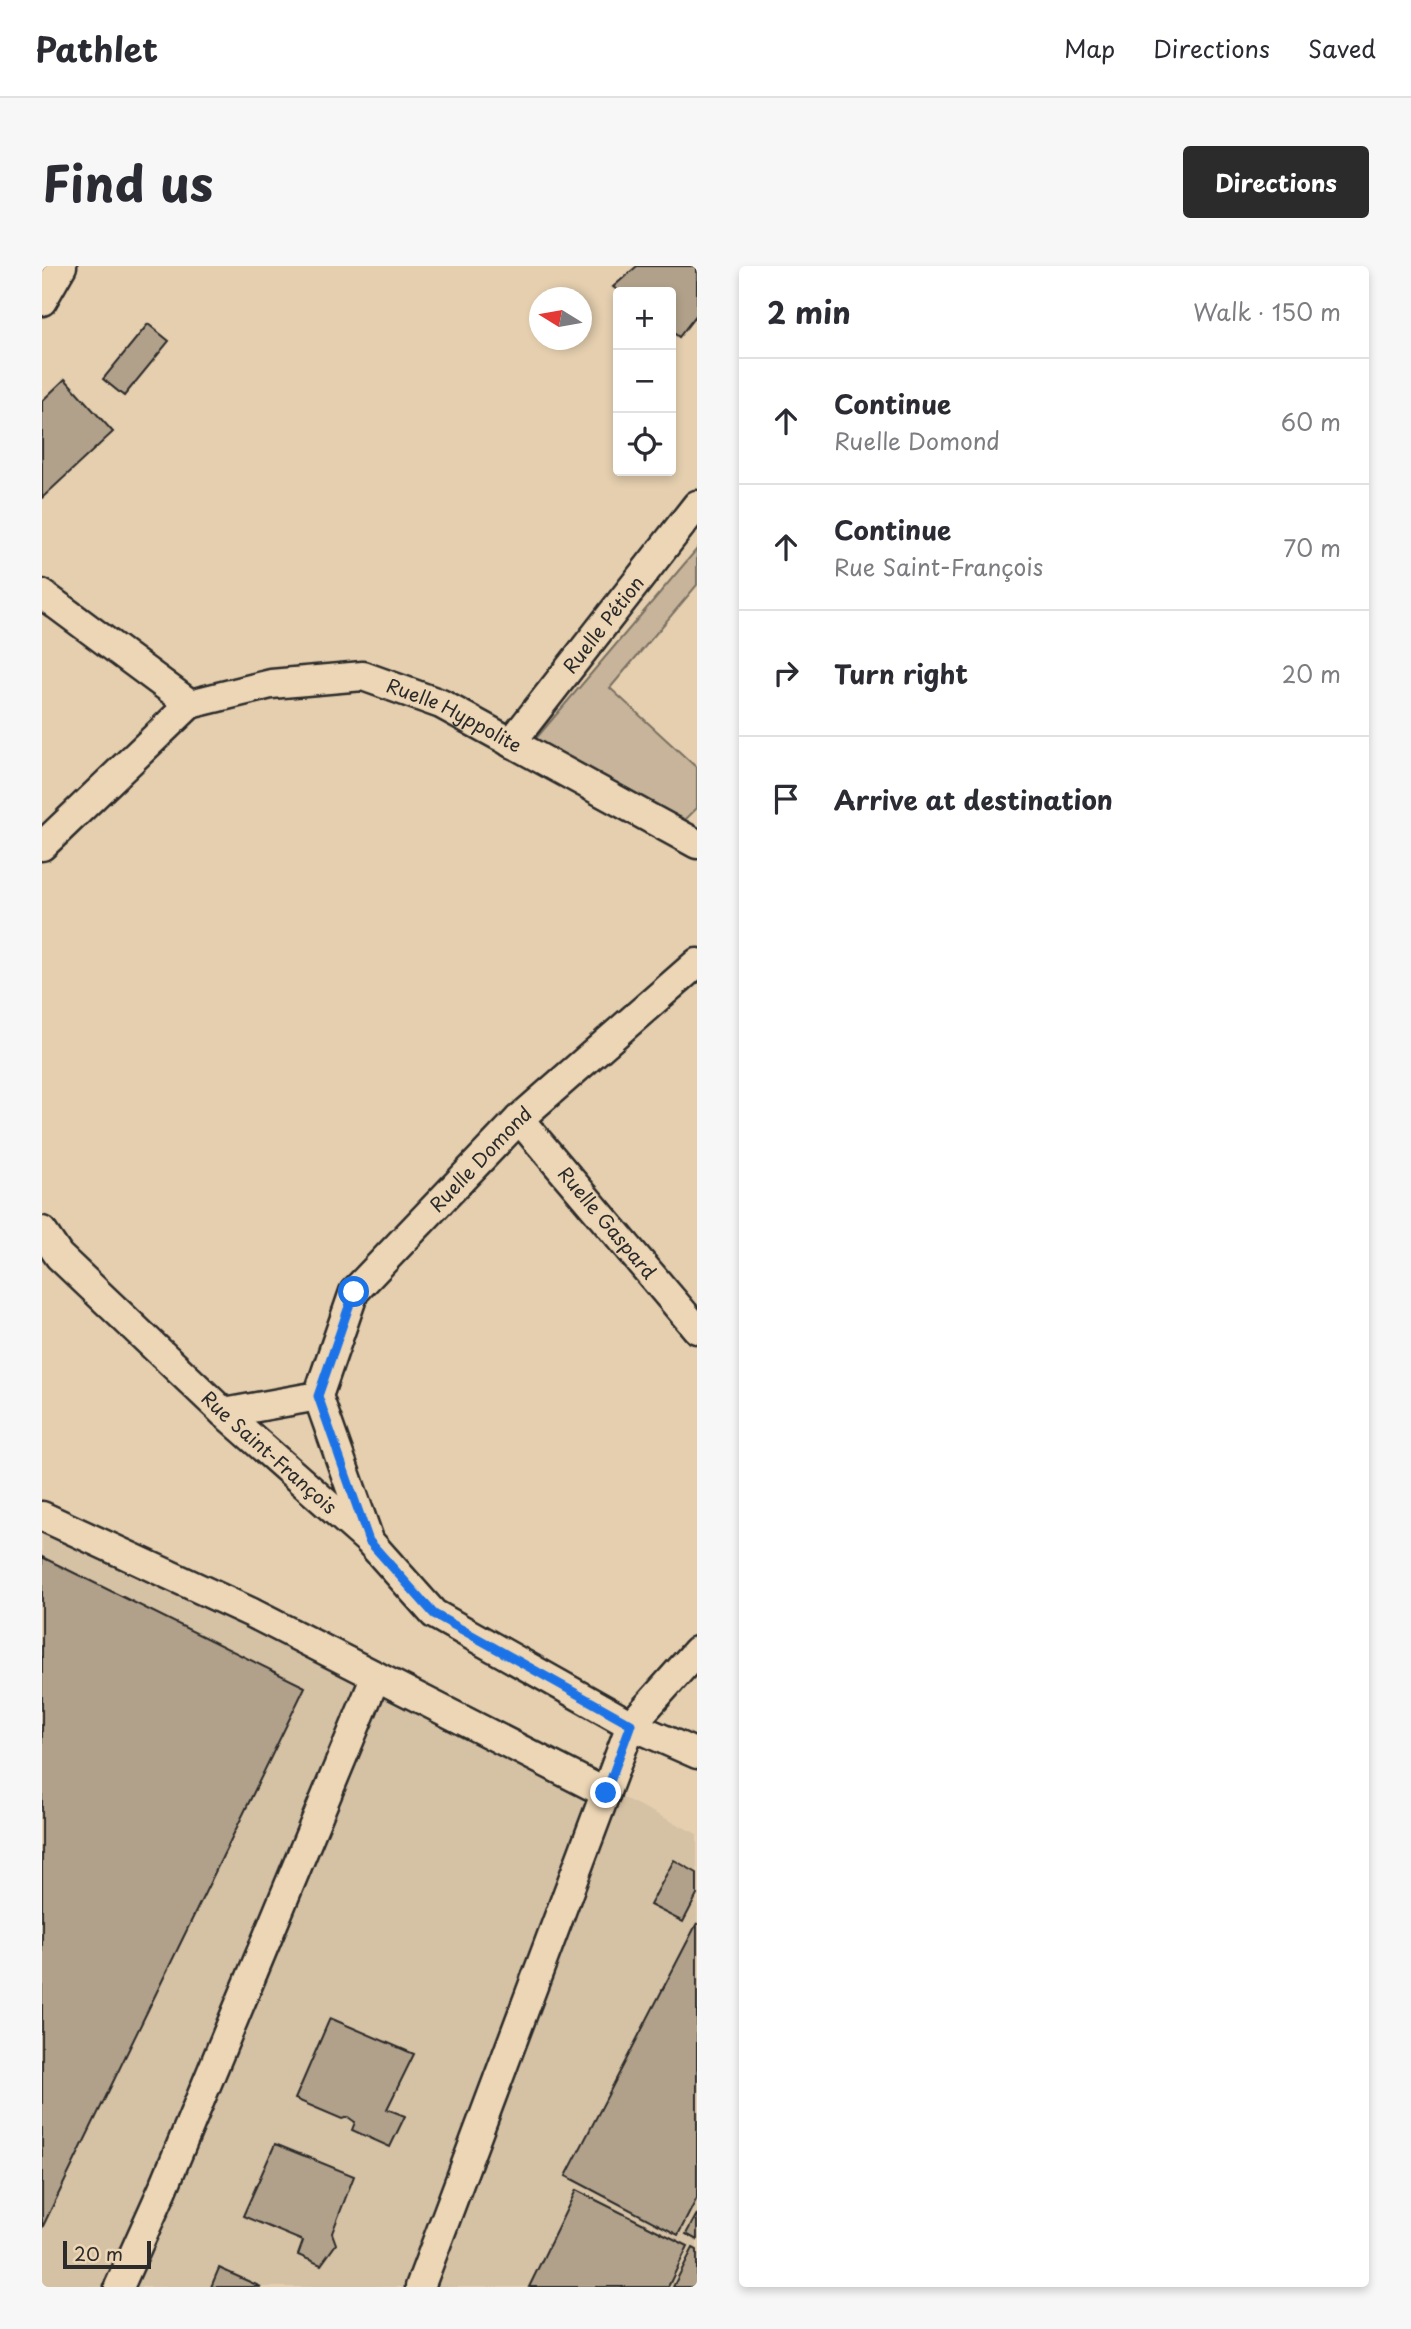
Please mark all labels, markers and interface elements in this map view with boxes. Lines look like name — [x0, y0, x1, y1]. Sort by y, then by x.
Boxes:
text: Pathlet — [35, 23, 158, 73]
text: Map — [1064, 30, 1115, 66]
text: Directions — [1153, 30, 1270, 66]
text: Saved — [1308, 30, 1376, 66]
text: Find us — [42, 145, 213, 219]
button: Directions — [1183, 146, 1369, 218]
north arrow — [529, 287, 592, 350]
map controls — [613, 287, 676, 476]
button: + — [613, 287, 676, 350]
text: 2 min — [767, 289, 851, 334]
text: Walk · 150 m — [1193, 294, 1341, 329]
button: − — [613, 350, 676, 413]
text: Continue — [834, 384, 951, 423]
icon: ahead — [767, 402, 805, 440]
text: 60 m — [1281, 404, 1341, 439]
button: locate — [613, 413, 676, 476]
text: Ruelle Domond — [834, 423, 1000, 458]
text: Continue — [834, 510, 951, 549]
icon: ahead — [767, 528, 805, 566]
text: 70 m — [1283, 530, 1341, 565]
text: Rue Saint-François — [834, 549, 1043, 584]
street label: Ruelle Pétion — [555, 569, 650, 679]
icon: right — [767, 654, 805, 692]
text: Turn right — [834, 654, 968, 693]
text: 20 m — [1282, 656, 1341, 691]
street label: Ruelle Hyppolite — [383, 671, 527, 759]
icon: arrive — [767, 780, 805, 818]
text: Arrive at destination — [834, 780, 1113, 819]
street label: Ruelle Domond — [422, 1099, 537, 1218]
street label: Ruelle Gaspard — [552, 1160, 664, 1285]
route start — [338, 1276, 369, 1307]
street label: Rue Saint-François — [196, 1384, 344, 1520]
route end — [590, 1777, 621, 1808]
scale bar — [63, 2238, 150, 2270]
text: 20 m — [74, 2239, 123, 2267]

